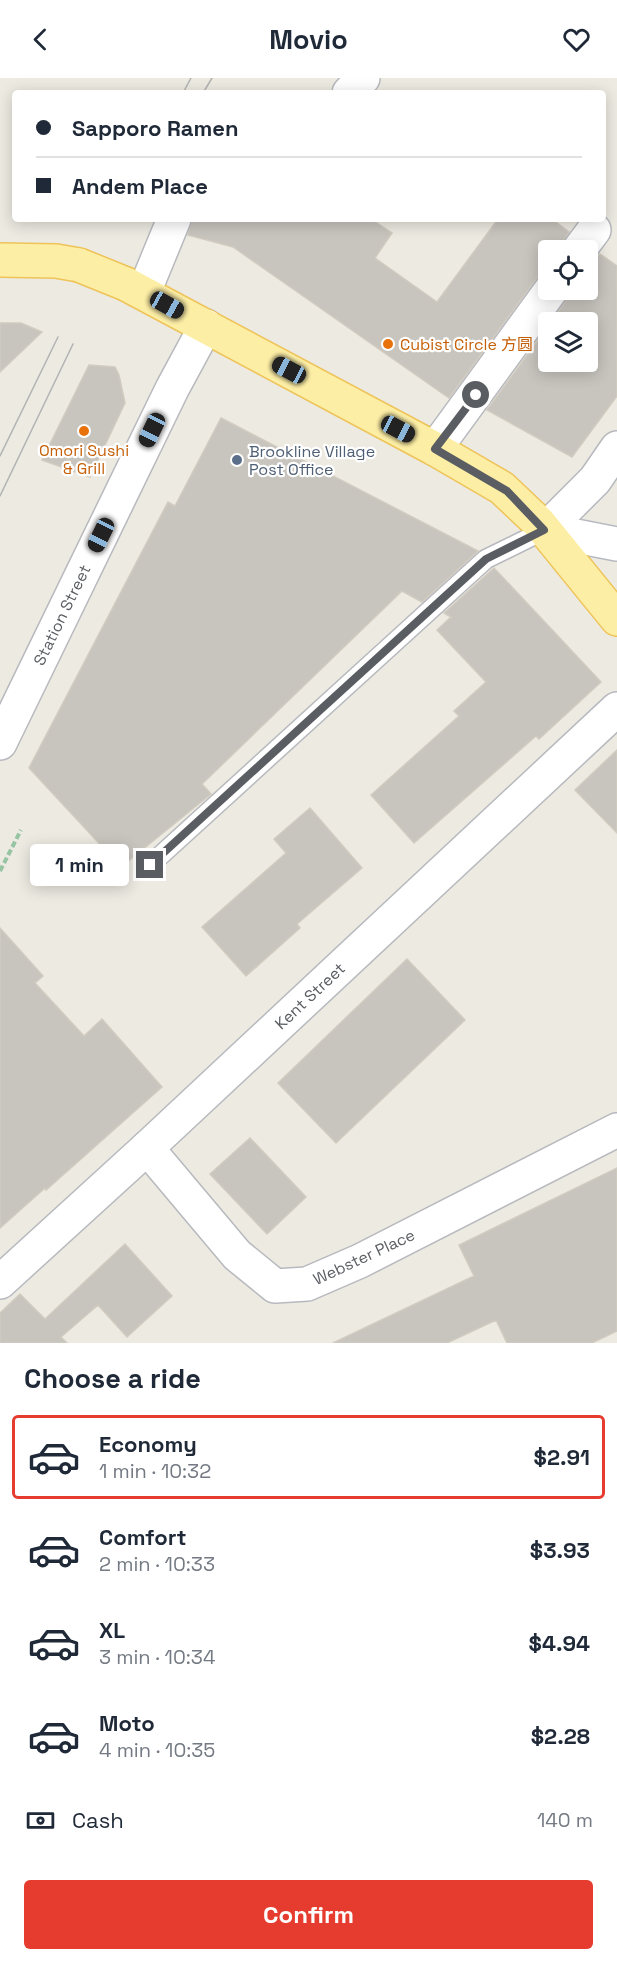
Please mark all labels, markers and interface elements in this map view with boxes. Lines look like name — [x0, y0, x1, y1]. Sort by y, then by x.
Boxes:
text: Movio — [269, 22, 348, 57]
icon: back — [24, 23, 57, 56]
icon: heart — [560, 23, 593, 56]
text: Sapporo Ramen — [72, 114, 239, 142]
text: Andem Place — [72, 172, 208, 200]
map controls — [538, 240, 598, 372]
button: locate — [538, 240, 598, 300]
car — [147, 288, 187, 322]
button: layers — [538, 312, 598, 372]
place label: Cubist Circle 方圆 — [400, 334, 533, 355]
marker: Cubist Circle 方圆 — [381, 337, 395, 351]
car — [269, 354, 309, 386]
route start — [462, 381, 489, 408]
car — [136, 410, 168, 450]
car — [378, 413, 418, 445]
marker: Omori Sushi & Grill — [77, 424, 91, 438]
place label: Omori Sushi & Grill — [39, 440, 129, 479]
place label: Brookline Village Post Office — [249, 441, 375, 480]
marker: Brookline Village Post Office — [230, 453, 244, 467]
car — [85, 515, 117, 555]
street label: Station Street — [28, 561, 96, 669]
callout: 1 min — [30, 844, 129, 886]
route end — [136, 851, 163, 878]
text: 1 min — [55, 852, 104, 878]
street label: Kent Street — [270, 958, 350, 1034]
street label: Webster Place — [310, 1224, 418, 1290]
text: Choose a ride — [24, 1361, 201, 1396]
icon: car — [27, 1430, 81, 1484]
text: Economy — [99, 1430, 197, 1458]
text: $2.91 — [534, 1443, 590, 1471]
text: 1 min · 10:32 — [99, 1458, 211, 1484]
icon: car — [27, 1523, 81, 1577]
text: Comfort — [99, 1523, 187, 1551]
text: $3.93 — [530, 1536, 590, 1564]
text: 2 min · 10:33 — [99, 1551, 215, 1577]
icon: car — [27, 1616, 81, 1670]
text: XL — [99, 1616, 125, 1644]
text: $4.94 — [529, 1629, 590, 1657]
text: 3 min · 10:34 — [99, 1644, 215, 1670]
icon: car — [27, 1709, 81, 1763]
text: Moto — [99, 1709, 155, 1737]
text: $2.28 — [531, 1722, 590, 1750]
text: 4 min · 10:35 — [99, 1737, 215, 1763]
icon: cash — [24, 1804, 57, 1837]
text: Cash — [72, 1806, 124, 1834]
text: 140 m — [537, 1807, 593, 1833]
button: Confirm — [24, 1880, 593, 1949]

